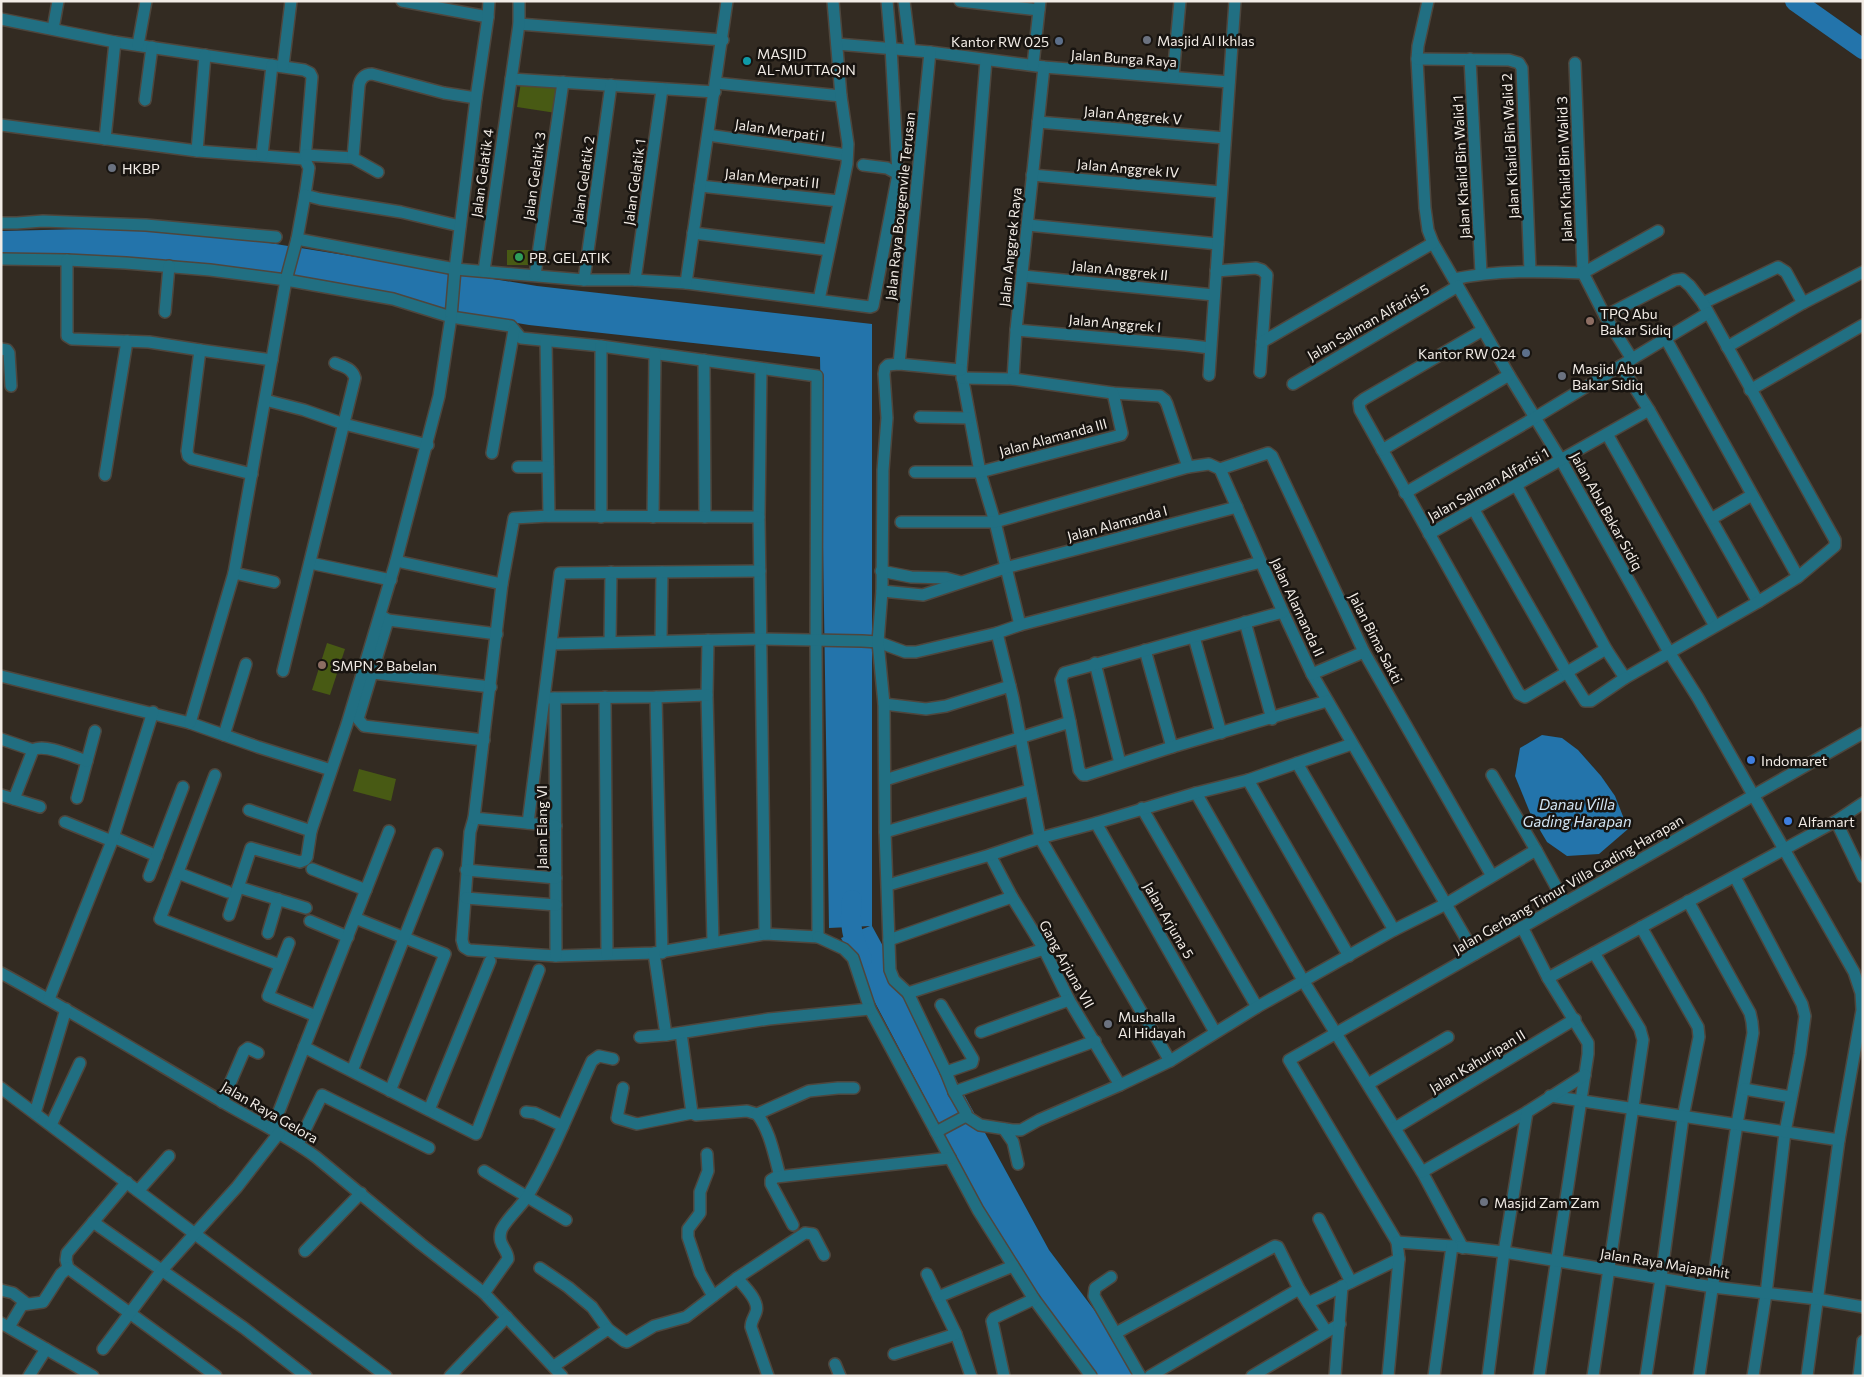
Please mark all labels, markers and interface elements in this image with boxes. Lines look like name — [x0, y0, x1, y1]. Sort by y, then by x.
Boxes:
place label: Masjid Al Ikhlas — [1157, 32, 1255, 49]
place label: Kantor RW 025 — [951, 33, 1049, 50]
marker: Masjid Al Ikhlas — [1141, 34, 1153, 46]
marker: Kantor RW 025 — [1053, 35, 1065, 47]
place label: MASJID AL-MUTTAQIN — [757, 45, 856, 78]
street label: Jalan Bunga Raya — [1070, 46, 1178, 70]
marker: MASJID AL-MUTTAQIN — [741, 55, 753, 67]
street label: Jalan Khalid Bin Walid 2 — [1498, 73, 1522, 219]
street label: Jalan Khalid Bin Walid 1 — [1449, 95, 1473, 239]
street label: Jalan Khalid Bin Walid 3 — [1553, 96, 1575, 242]
street label: Jalan Anggrek V — [1083, 102, 1183, 128]
street label: Jalan Raya Bougenvile Terusan — [882, 111, 918, 301]
street label: Jalan Merpati I — [734, 115, 826, 145]
street label: Jalan Gelatik 4 — [467, 127, 497, 219]
street label: Jalan Gelatik 3 — [519, 131, 549, 221]
street label: Jalan Gelatik 2 — [568, 135, 598, 225]
street label: Jalan Gelatik 1 — [620, 138, 648, 226]
street label: Jalan Anggrek IV — [1076, 155, 1180, 181]
place label: HKBP — [122, 160, 160, 177]
marker: HKBP — [106, 162, 118, 174]
street label: Jalan Merpati II — [724, 165, 820, 191]
street label: Jalan Anggrek Raya — [995, 187, 1025, 307]
place label: PB. GELATIK — [529, 249, 610, 266]
marker: PB. GELATIK — [513, 251, 525, 263]
street label: Jalan Anggrek II — [1071, 256, 1169, 284]
street label: Jalan Salman Alfarisi 5 — [1304, 280, 1432, 364]
place label: TPQ Abu Bakar Sidiq — [1600, 305, 1671, 338]
street label: Jalan Anggrek I — [1068, 310, 1162, 336]
marker: TPQ Abu Bakar Sidiq — [1584, 315, 1596, 327]
place label: Kantor RW 024 — [1418, 345, 1517, 362]
marker: Kantor RW 024 — [1520, 347, 1532, 359]
place label: Masjid Abu Bakar Sidiq — [1572, 360, 1643, 393]
marker: Masjid Abu Bakar Sidiq — [1556, 370, 1568, 382]
street label: Jalan Alamanda III — [997, 414, 1109, 460]
street label: Jalan Salman Alfarisi 1 — [1424, 444, 1552, 524]
street label: Jalan Abu Bakar Sidiq — [1567, 449, 1647, 573]
street label: Jalan Alamanda I — [1065, 501, 1169, 545]
street label: Jalan Alamanda II — [1268, 555, 1328, 659]
street label: Jalan Bima Sakti — [1346, 589, 1406, 687]
place label: SMPN 2 Babelan — [332, 657, 437, 674]
marker: SMPN 2 Babelan — [316, 659, 328, 671]
place label: Indomaret — [1761, 752, 1828, 769]
marker: Indomaret — [1745, 754, 1757, 766]
street label: Jalan Elang VI — [533, 785, 550, 869]
water label: Danau Villa Gading Harapan — [1522, 795, 1632, 830]
street label: Jalan Gerbang Timur Villa Gading Harapan — [1450, 811, 1686, 957]
place label: Alfamart — [1798, 813, 1855, 830]
marker: Alfamart — [1782, 815, 1794, 827]
street label: Jalan Arjuna 5 — [1140, 879, 1198, 961]
street label: Gang Arjuna VII — [1036, 917, 1098, 1011]
place label: Mushalla Al Hidayah — [1118, 1008, 1186, 1041]
marker: Mushalla Al Hidayah — [1102, 1018, 1114, 1030]
street label: Jalan Kahuripan II — [1426, 1026, 1528, 1096]
street label: Jalan Raya Gelora — [219, 1077, 321, 1147]
place label: Masjid Zam Zam — [1494, 1194, 1599, 1211]
marker: Masjid Zam Zam — [1478, 1196, 1490, 1208]
street label: Jalan Raya Majapahit — [1599, 1244, 1731, 1282]

